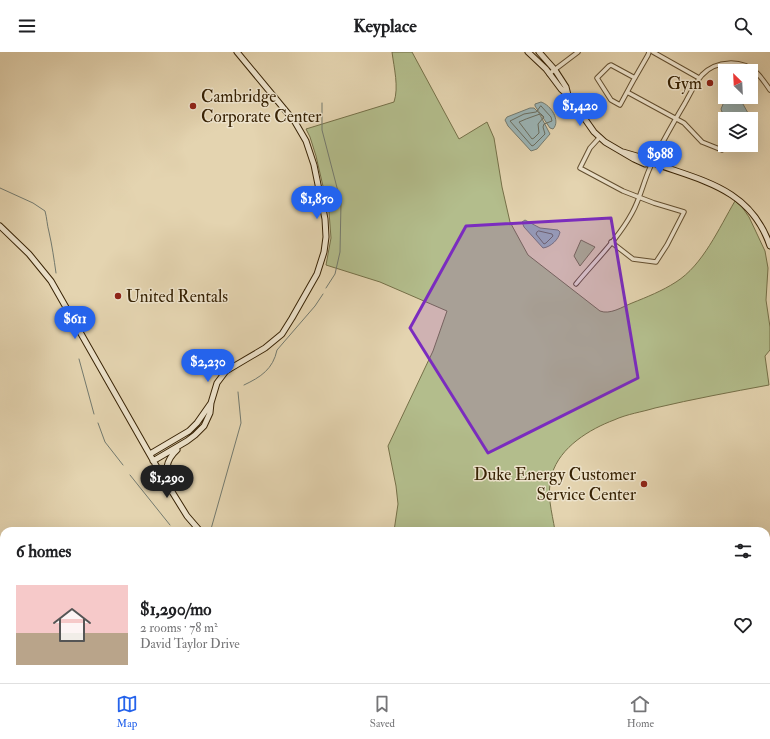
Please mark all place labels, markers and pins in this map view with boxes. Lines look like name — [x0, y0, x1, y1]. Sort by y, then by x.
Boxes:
place label: Gym — [667, 73, 702, 95]
marker: Gym — [705, 78, 715, 88]
place label: Cambridge Corporate Center — [201, 86, 322, 128]
pin: $1,420 — [547, 93, 613, 127]
marker: Cambridge Corporate Center — [188, 101, 198, 111]
pin: $988 — [636, 141, 684, 175]
pin: $1,850 — [284, 186, 350, 220]
place label: United Rentals — [126, 286, 228, 307]
marker: United Rentals — [113, 291, 123, 301]
pin: $611 — [51, 306, 99, 340]
pin: $2,230 — [175, 349, 241, 383]
place label: Duke Energy Customer Service Center — [474, 464, 637, 505]
pin: $1,290 — [134, 465, 200, 499]
marker: Duke Energy Customer Service Center — [639, 479, 649, 489]

